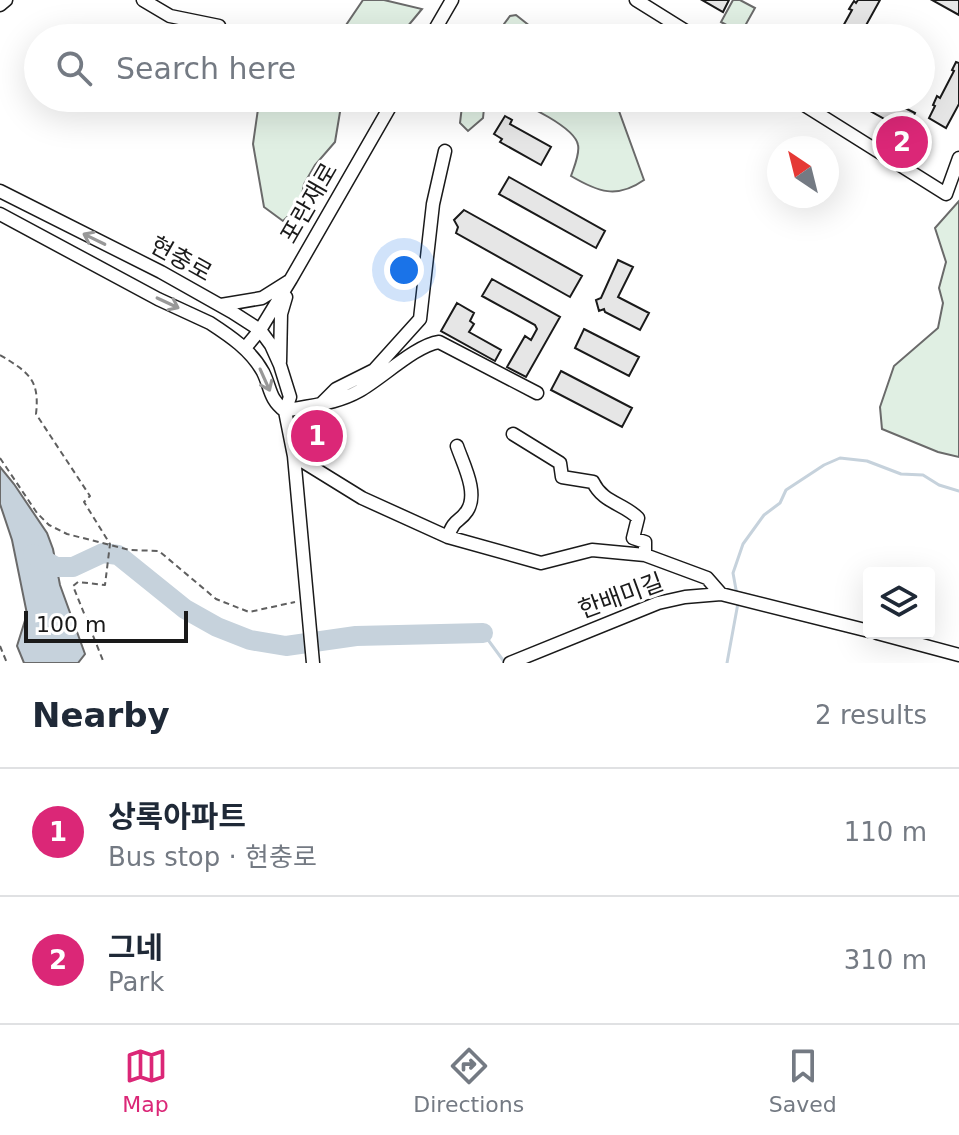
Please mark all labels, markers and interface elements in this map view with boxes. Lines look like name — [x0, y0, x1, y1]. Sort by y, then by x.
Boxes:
search box — [24, 24, 935, 112]
icon: search — [52, 46, 96, 90]
text: Search here — [116, 51, 296, 86]
pin: 2 — [876, 112, 928, 172]
north arrow — [767, 136, 839, 208]
street label: 포란재로 — [275, 158, 343, 248]
one-way arrow — [82, 231, 106, 246]
street label: 현충로 — [145, 231, 217, 287]
your location — [384, 250, 424, 290]
one-way arrow — [155, 296, 179, 311]
one-way arrow — [259, 367, 274, 391]
pin: 1 — [291, 406, 343, 466]
map controls — [863, 567, 935, 639]
button: layers — [863, 567, 935, 639]
street label: 한배미길 — [575, 568, 667, 624]
scale bar — [24, 607, 188, 643]
text: 100 m — [36, 612, 106, 637]
text: Nearby — [32, 695, 170, 735]
text: 2 results — [815, 700, 927, 730]
text: 상록아파트 — [108, 799, 246, 834]
text: 1 — [49, 817, 67, 847]
text: 110 m — [844, 817, 927, 847]
text: Bus stop · 현충로 — [108, 842, 317, 872]
text: 그네 — [108, 930, 163, 965]
text: 2 — [49, 945, 67, 975]
text: 310 m — [844, 945, 927, 975]
text: Park — [108, 967, 164, 997]
tab: Map — [122, 1044, 169, 1117]
tab: Directions — [413, 1044, 524, 1117]
tab: Saved — [769, 1044, 837, 1117]

